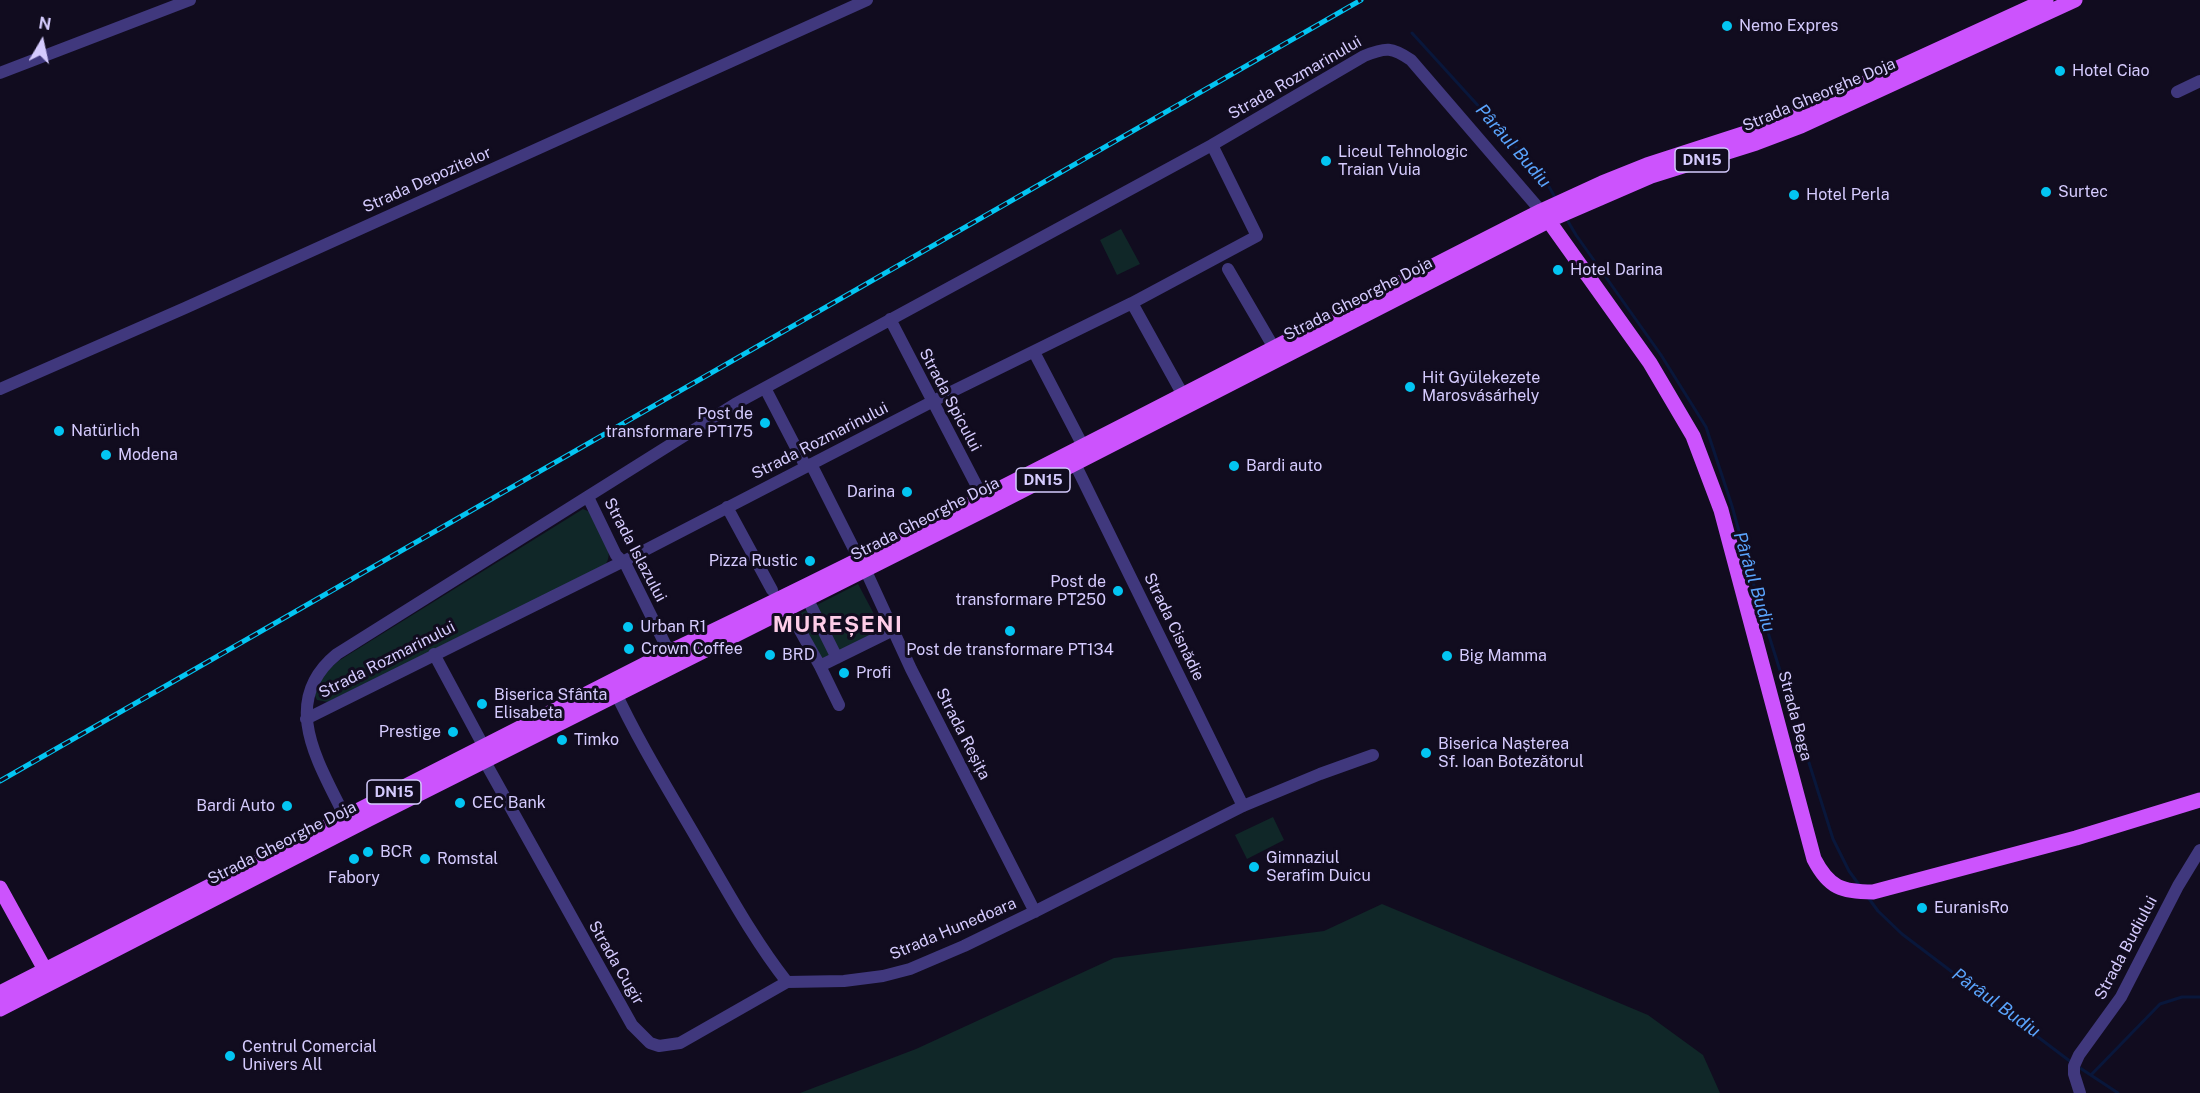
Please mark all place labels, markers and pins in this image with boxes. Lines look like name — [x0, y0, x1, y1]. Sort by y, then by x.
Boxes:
place label: Nemo Expres — [1739, 16, 1838, 36]
marker: Nemo Expres — [1720, 19, 1734, 33]
place label: Hotel Ciao — [2072, 61, 2150, 81]
marker: Hotel Ciao — [2053, 64, 2067, 78]
place label: Liceul Tehnologic Traian Vuia — [1338, 142, 1468, 180]
marker: Liceul Tehnologic Traian Vuia — [1319, 154, 1333, 168]
place label: Surtec — [2058, 182, 2108, 202]
place label: Hotel Perla — [1806, 185, 1890, 205]
marker: Surtec — [2039, 185, 2053, 199]
marker: Hotel Perla — [1787, 188, 1801, 202]
place label: Hotel Darina — [1570, 260, 1663, 280]
marker: Hotel Darina — [1551, 263, 1565, 277]
place label: Hit Gyülekezete Marosvásárhely — [1422, 368, 1540, 406]
marker: Hit Gyülekezete Marosvásárhely — [1403, 380, 1417, 394]
place label: Post de transformare PT175 — [605, 404, 753, 442]
marker: Post de transformare PT175 — [758, 416, 772, 430]
place label: Natürlich — [71, 421, 140, 441]
marker: Natürlich — [52, 424, 66, 438]
place label: Modena — [118, 445, 178, 465]
marker: Modena — [99, 448, 113, 462]
place label: Bardi auto — [1246, 456, 1322, 476]
marker: Bardi auto — [1227, 459, 1241, 473]
place label: Darina — [847, 482, 895, 502]
marker: Darina — [900, 485, 914, 499]
place label: Pizza Rustic — [709, 551, 798, 571]
marker: Pizza Rustic — [803, 554, 817, 568]
place label: Post de transformare PT250 — [955, 572, 1106, 610]
marker: Post de transformare PT250 — [1111, 584, 1125, 598]
place label: Urban R1 — [640, 617, 706, 637]
marker: Urban R1 — [621, 620, 635, 634]
marker: Post de transformare PT134 — [1003, 624, 1017, 638]
place label: Crown Coffee — [641, 639, 743, 659]
place label: Post de transformare PT134 — [906, 640, 1114, 660]
marker: Crown Coffee — [622, 642, 636, 656]
place label: BRD — [782, 645, 815, 665]
place label: Big Mamma — [1459, 646, 1547, 666]
marker: BRD — [763, 648, 777, 662]
marker: Big Mamma — [1440, 649, 1454, 663]
place label: Profi — [856, 663, 891, 683]
marker: Profi — [837, 666, 851, 680]
place label: Biserica Sfânta Elisabeta — [494, 685, 607, 723]
marker: Biserica Sfânta Elisabeta — [475, 697, 489, 711]
place label: Prestige — [379, 722, 441, 742]
marker: Prestige — [446, 725, 460, 739]
place label: Timko — [574, 730, 619, 750]
marker: Timko — [555, 733, 569, 747]
place label: Biserica Nașterea Sf. Ioan Botezătorul — [1438, 734, 1584, 772]
marker: Biserica Nașterea Sf. Ioan Botezătorul — [1419, 746, 1433, 760]
place label: CEC Bank — [472, 793, 546, 813]
place label: Bardi Auto — [196, 796, 275, 816]
marker: CEC Bank — [453, 796, 467, 810]
marker: Bardi Auto — [280, 799, 294, 813]
place label: BCR — [380, 842, 413, 862]
marker: BCR — [361, 845, 375, 859]
place label: Gimnaziul Serafim Duicu — [1266, 848, 1371, 886]
place label: Romstal — [437, 849, 498, 869]
marker: Fabory — [347, 852, 361, 866]
marker: Romstal — [418, 852, 432, 866]
marker: Gimnaziul Serafim Duicu — [1247, 860, 1261, 874]
place label: Fabory — [328, 868, 380, 888]
place label: EuranisRo — [1934, 898, 2009, 918]
marker: EuranisRo — [1915, 901, 1929, 915]
place label: Centrul Comercial Univers All — [242, 1037, 377, 1075]
marker: Centrul Comercial Univers All — [223, 1049, 237, 1063]

